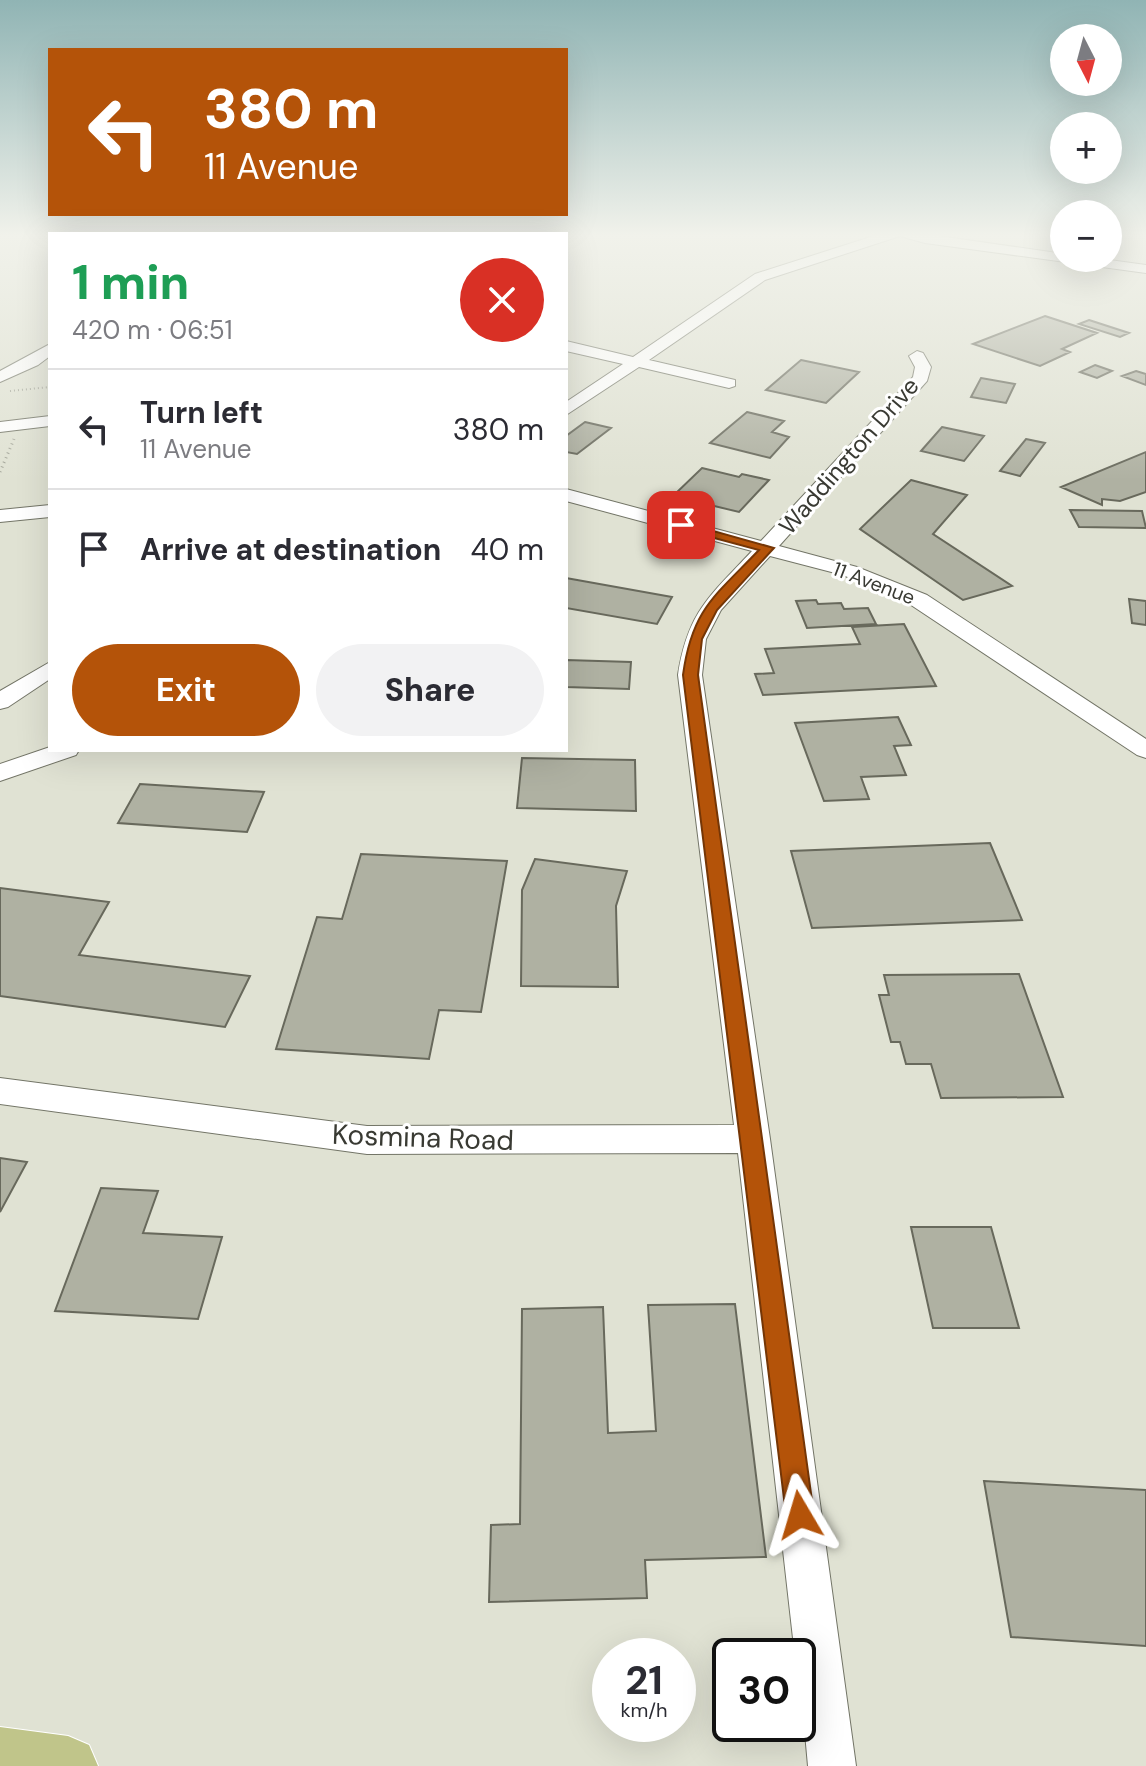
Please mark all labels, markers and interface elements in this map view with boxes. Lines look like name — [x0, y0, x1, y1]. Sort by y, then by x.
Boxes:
north arrow — [1050, 24, 1122, 96]
map controls — [1050, 24, 1122, 272]
text: 380 m — [204, 72, 379, 145]
icon: left — [72, 80, 176, 184]
button: + — [1050, 112, 1122, 184]
text: 11 Avenue — [204, 143, 358, 190]
button: − — [1050, 200, 1122, 272]
text: 1 min — [72, 251, 189, 314]
button: close — [460, 258, 544, 342]
text: 420 m · 06:51 — [72, 313, 233, 347]
street label: Waddington Drive — [772, 371, 925, 541]
text: Turn left — [140, 393, 263, 432]
icon: left — [72, 407, 116, 451]
text: 380 m — [453, 410, 544, 449]
text: 11 Avenue — [140, 432, 252, 466]
pin — [647, 491, 715, 559]
icon: arrive — [659, 503, 703, 547]
icon: arrive — [72, 527, 116, 571]
text: Arrive at destination — [140, 530, 441, 569]
text: 40 m — [471, 530, 544, 569]
street label: 11 Avenue — [829, 555, 919, 611]
button: Exit — [72, 644, 300, 736]
button: Share — [316, 644, 544, 736]
street label: Kosmina Road — [332, 1116, 514, 1159]
position arrow — [758, 1473, 842, 1557]
speed limit sign: 30 — [712, 1638, 816, 1742]
text: 21 — [625, 1654, 663, 1706]
text: km/h — [620, 1697, 668, 1723]

